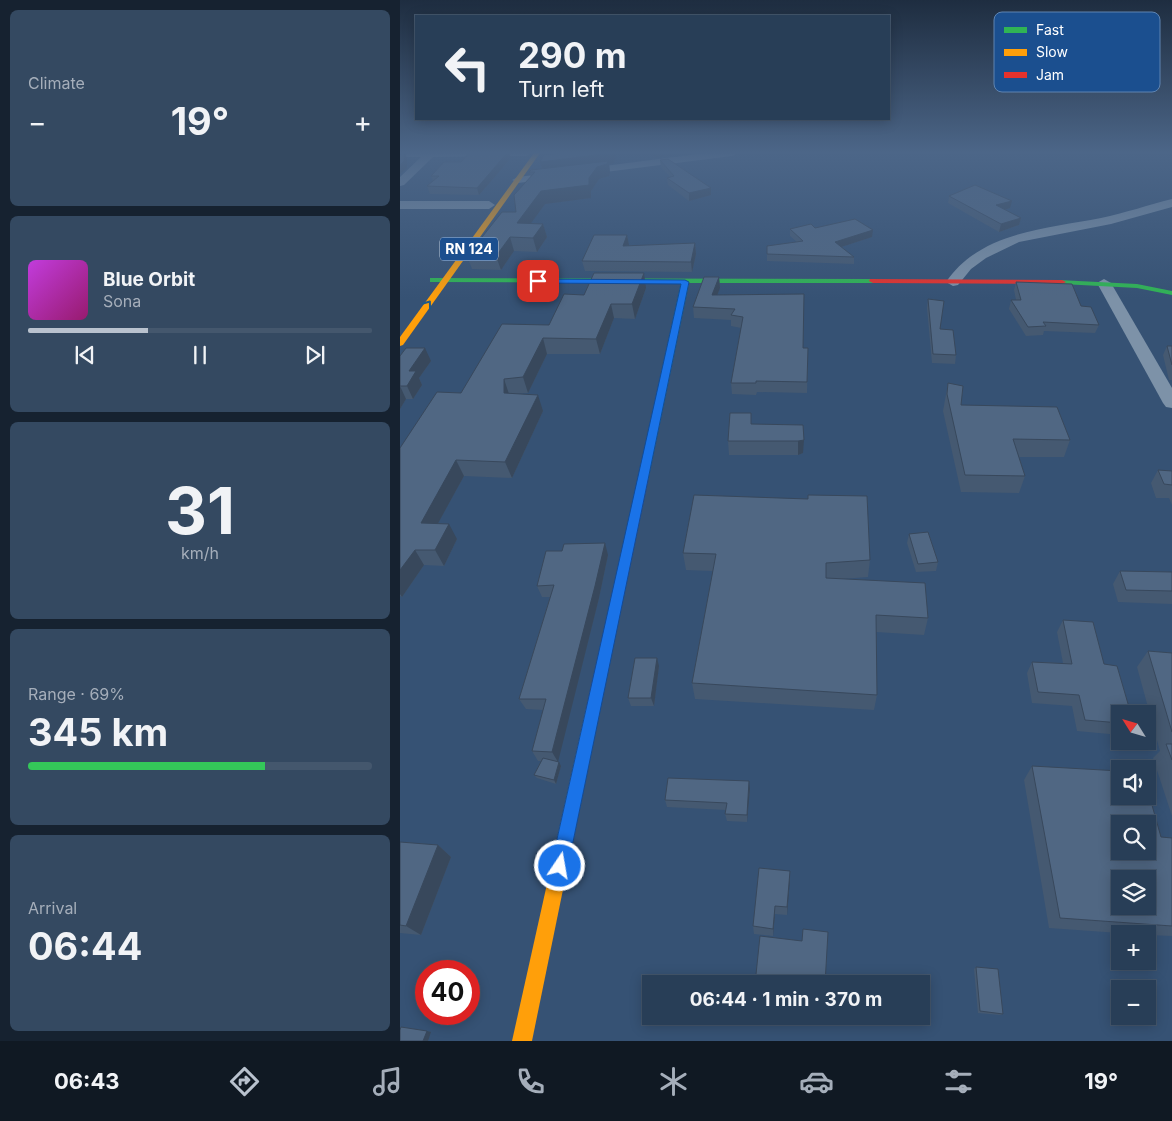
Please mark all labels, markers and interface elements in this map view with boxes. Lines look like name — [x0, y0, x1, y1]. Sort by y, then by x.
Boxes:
legend — [994, 12, 1160, 92]
text: Fast — [1036, 21, 1064, 38]
text: 290 m — [518, 34, 627, 76]
icon: left — [435, 35, 500, 100]
text: Slow — [1036, 43, 1068, 60]
text: Jam — [1036, 66, 1064, 83]
text: Climate — [28, 73, 85, 93]
text: Turn left — [518, 76, 604, 102]
text: 19° — [171, 98, 229, 144]
text: − — [28, 105, 47, 139]
text: + — [353, 105, 372, 139]
road number: RN 124 — [440, 238, 498, 260]
pin — [517, 260, 559, 302]
icon: arrive — [524, 267, 552, 295]
text: Blue Orbit — [103, 268, 195, 291]
text: Sona — [103, 291, 141, 311]
one-way arrow — [422, 300, 431, 310]
icon: previous — [71, 341, 99, 369]
icon: pause — [186, 341, 214, 369]
icon: next — [301, 341, 329, 369]
text: 31 — [165, 471, 235, 550]
text: km/h — [181, 543, 219, 563]
text: Range · 69% — [28, 684, 125, 704]
north arrow — [1111, 705, 1156, 750]
map controls — [1111, 705, 1156, 1025]
text: 345 km — [28, 709, 168, 755]
button: sound — [1111, 760, 1156, 805]
button: search — [1111, 815, 1156, 860]
position arrow — [533, 839, 585, 891]
button: layers — [1111, 870, 1156, 915]
text: Arrival — [28, 898, 77, 918]
text: 06:44 — [28, 923, 142, 969]
button: + — [1111, 925, 1156, 970]
speed limit sign: 40 — [415, 960, 480, 1025]
button: − — [1111, 980, 1156, 1025]
text: 06:44 · 1 min · 370 m — [690, 988, 882, 1011]
icon: directions — [227, 1064, 262, 1099]
icon: music — [370, 1064, 405, 1099]
icon: phone — [513, 1064, 548, 1099]
icon: climate — [656, 1064, 691, 1099]
icon: car — [799, 1064, 834, 1099]
icon: filters — [941, 1064, 976, 1099]
text: 06:43 — [54, 1068, 119, 1094]
text: 19° — [1084, 1068, 1118, 1094]

